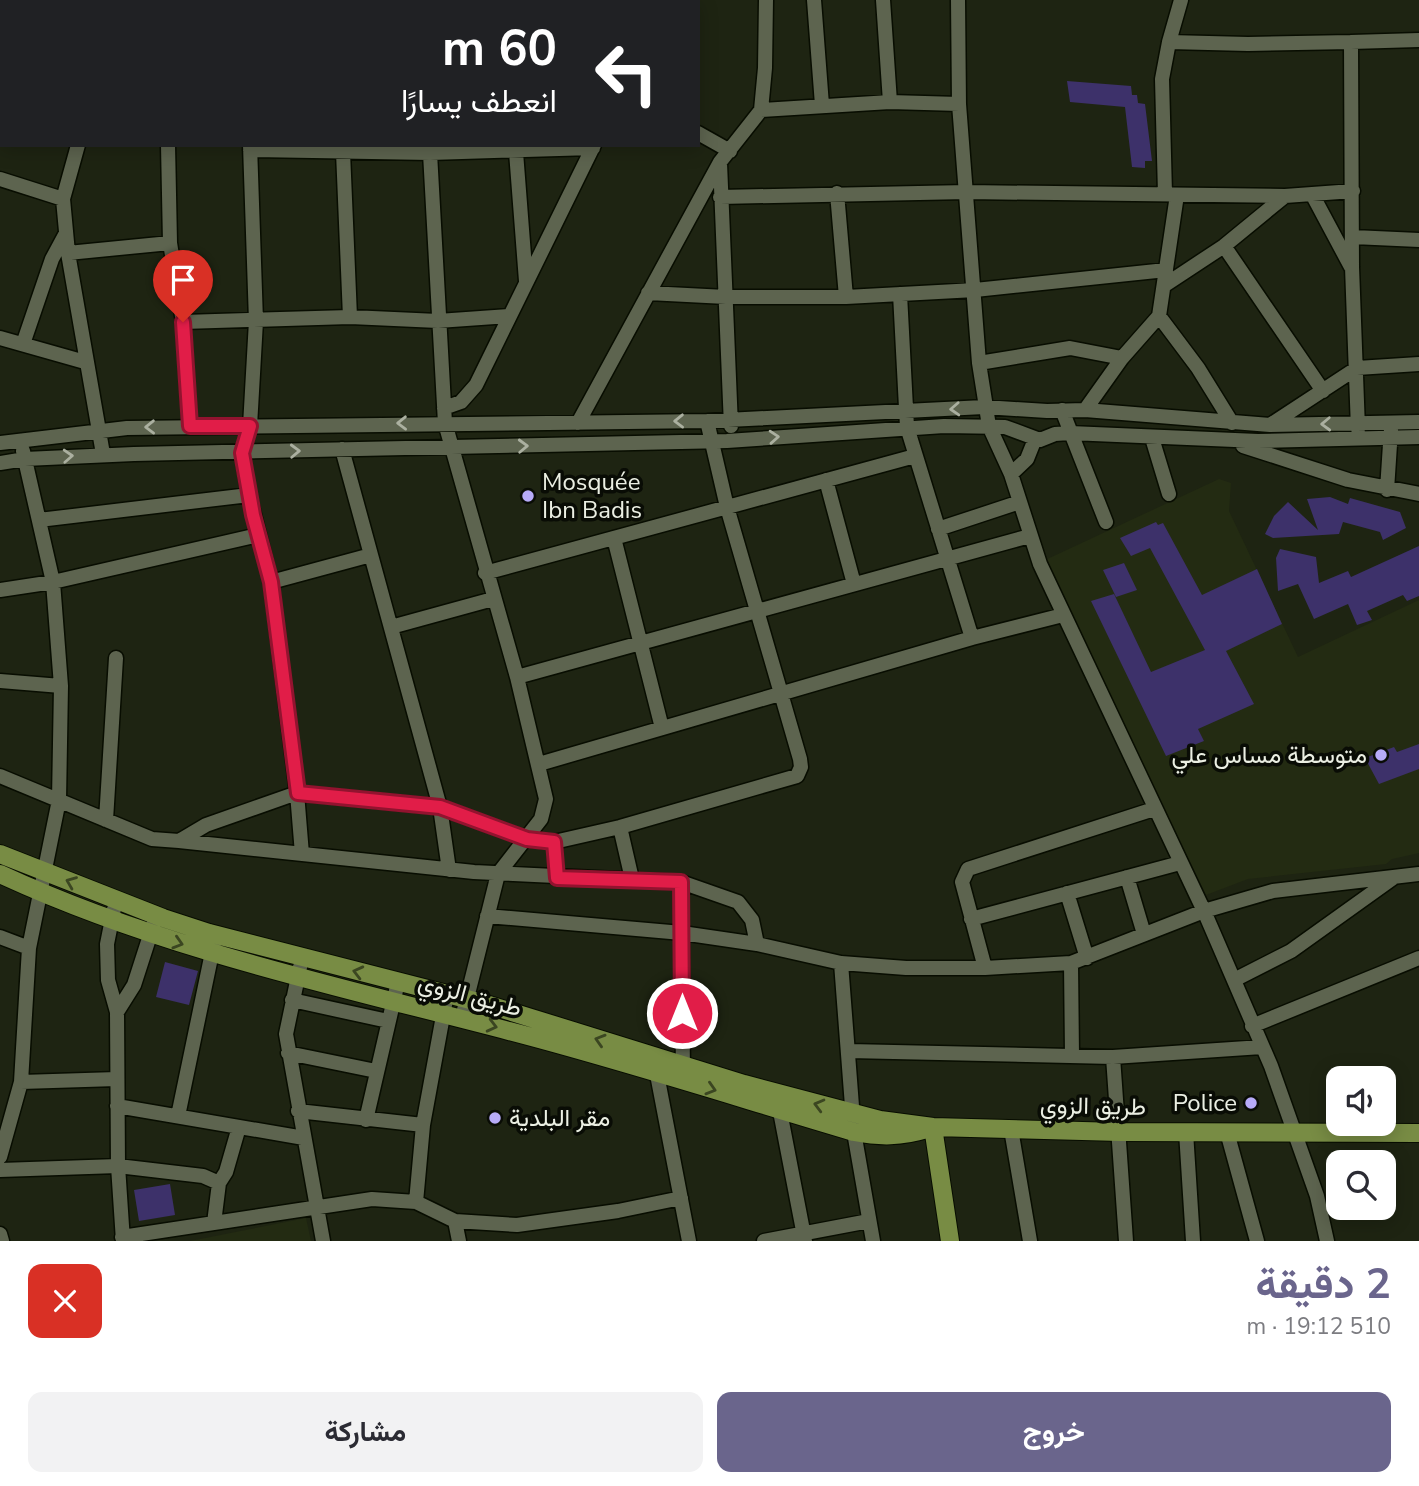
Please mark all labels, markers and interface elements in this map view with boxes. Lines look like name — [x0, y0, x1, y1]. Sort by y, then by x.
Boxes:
text: 60 m — [442, 15, 557, 82]
icon: left — [581, 28, 672, 119]
text: انعطف يسارًا — [401, 80, 557, 123]
pin — [153, 250, 213, 322]
icon: arrive — [164, 261, 202, 299]
one-way arrow — [949, 401, 960, 416]
one-way arrow — [673, 414, 684, 429]
one-way arrow — [396, 415, 407, 431]
one-way arrow — [1321, 416, 1332, 431]
one-way arrow — [144, 420, 155, 435]
one-way arrow — [769, 430, 780, 445]
one-way arrow — [518, 438, 528, 454]
one-way arrow — [290, 443, 301, 458]
one-way arrow — [63, 449, 74, 464]
place label: Mosquée Ibn Badis — [542, 466, 642, 526]
marker: Mosquée Ibn Badis — [520, 488, 536, 504]
place label: متوسطة مساس علي — [1172, 739, 1367, 774]
marker: متوسطة مساس علي — [1373, 747, 1389, 763]
one-way arrow — [66, 876, 78, 890]
one-way arrow — [171, 935, 183, 949]
one-way arrow — [352, 966, 364, 980]
street label: طريق الزوي — [414, 966, 525, 1027]
position arrow — [645, 976, 719, 1050]
one-way arrow — [486, 1018, 498, 1032]
one-way arrow — [595, 1033, 607, 1048]
map controls — [1326, 1066, 1396, 1220]
button: sound — [1326, 1066, 1396, 1136]
one-way arrow — [705, 1081, 717, 1096]
place label: Police — [1173, 1087, 1237, 1119]
street label: طريق الزوي — [1040, 1089, 1146, 1126]
marker: Police — [1243, 1095, 1259, 1111]
one-way arrow — [813, 1098, 825, 1113]
place label: مقر البلدية — [509, 1102, 610, 1134]
marker: مقر البلدية — [487, 1110, 503, 1126]
button: search — [1326, 1150, 1396, 1220]
text: 2 دقيقة — [1255, 1256, 1391, 1313]
button: close — [28, 1264, 102, 1338]
text: 510 m · 19:12 — [1246, 1311, 1391, 1342]
button: مشاركة — [28, 1392, 703, 1472]
button: خروج — [717, 1392, 1391, 1472]

